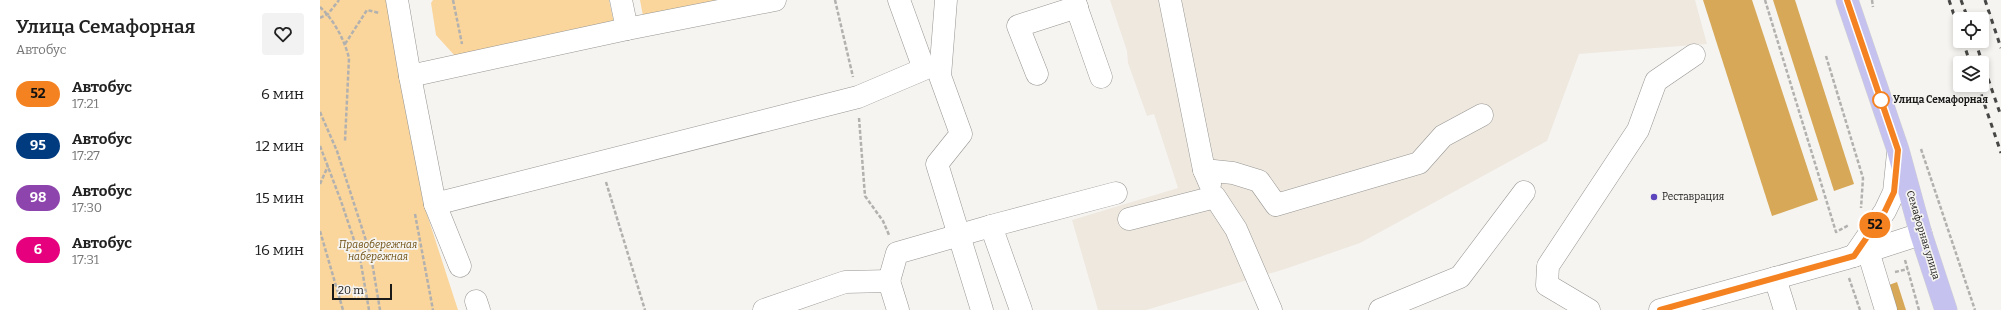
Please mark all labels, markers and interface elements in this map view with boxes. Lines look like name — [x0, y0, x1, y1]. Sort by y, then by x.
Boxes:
map controls — [1953, 12, 1989, 92]
button: locate — [1953, 12, 1989, 48]
button: heart — [262, 13, 304, 55]
text: Улица Семафорная — [16, 15, 195, 38]
text: Автобус — [16, 42, 66, 57]
button: layers — [1953, 56, 1989, 92]
text: Автобус — [72, 78, 132, 96]
text: 52 — [30, 85, 46, 102]
text: 6 мин — [261, 85, 304, 103]
marker: Улица Семафорная — [1872, 91, 1890, 109]
place label: Улица Семафорная — [1893, 94, 1988, 106]
text: 17:21 — [72, 96, 99, 111]
text: Автобус — [72, 130, 132, 148]
text: 95 — [30, 137, 46, 154]
text: 12 мин — [256, 137, 304, 155]
text: 17:27 — [72, 148, 100, 163]
text: Автобус — [72, 182, 132, 200]
text: 98 — [30, 189, 46, 206]
text: 15 мин — [256, 189, 304, 207]
street label: Семафорная улица — [1904, 189, 1942, 281]
place label: Реставрация — [1662, 191, 1725, 203]
marker: Реставрация — [1649, 192, 1659, 202]
text: 17:30 — [72, 200, 102, 215]
line badge: 52 — [1857, 212, 1893, 238]
text: 52 — [1867, 216, 1883, 233]
text: Автобус — [72, 234, 132, 252]
park label: Правобережная набережная — [339, 238, 417, 263]
text: 6 — [34, 241, 42, 258]
text: 16 мин — [255, 241, 304, 259]
text: 17:31 — [72, 252, 99, 267]
scale bar — [332, 282, 392, 301]
text: 20 m — [338, 284, 364, 297]

